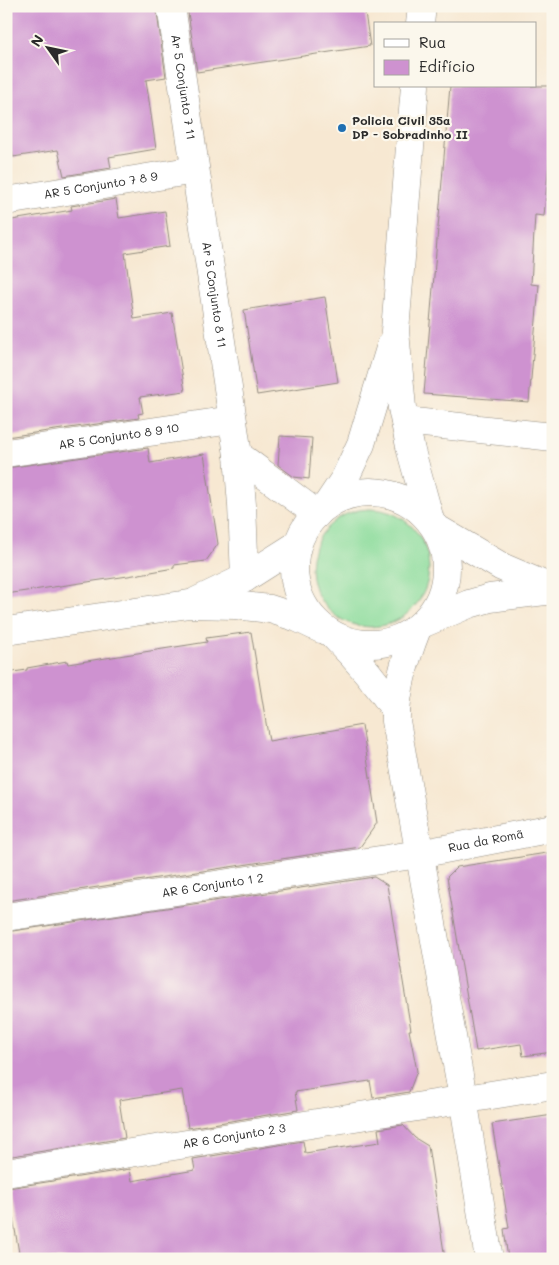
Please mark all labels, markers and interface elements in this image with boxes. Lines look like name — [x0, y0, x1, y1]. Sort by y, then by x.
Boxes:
north arrow — [22, 22, 72, 72]
legend — [374, 22, 536, 88]
text: N — [26, 31, 48, 50]
text: Rua — [419, 32, 446, 52]
street label: Ar 5 Conjunto 7 11 — [168, 33, 200, 141]
text: Edifício — [419, 56, 475, 76]
place label: Policia Civil 35a DP - Sobradinho II — [352, 112, 468, 142]
marker: Policia Civil 35a DP - Sobradinho II — [336, 122, 348, 134]
street label: AR 5 Conjunto 7 8 9 — [42, 167, 159, 202]
street label: Ar 5 Conjunto 8 11 — [199, 241, 231, 349]
street label: AR 5 Conjunto 8 9 10 — [57, 419, 180, 452]
street label: Rua da Romã — [447, 825, 525, 855]
street label: AR 6 Conjunto 1 2 — [160, 869, 264, 900]
street label: AR 6 Conjunto 2 3 — [181, 1119, 287, 1152]

